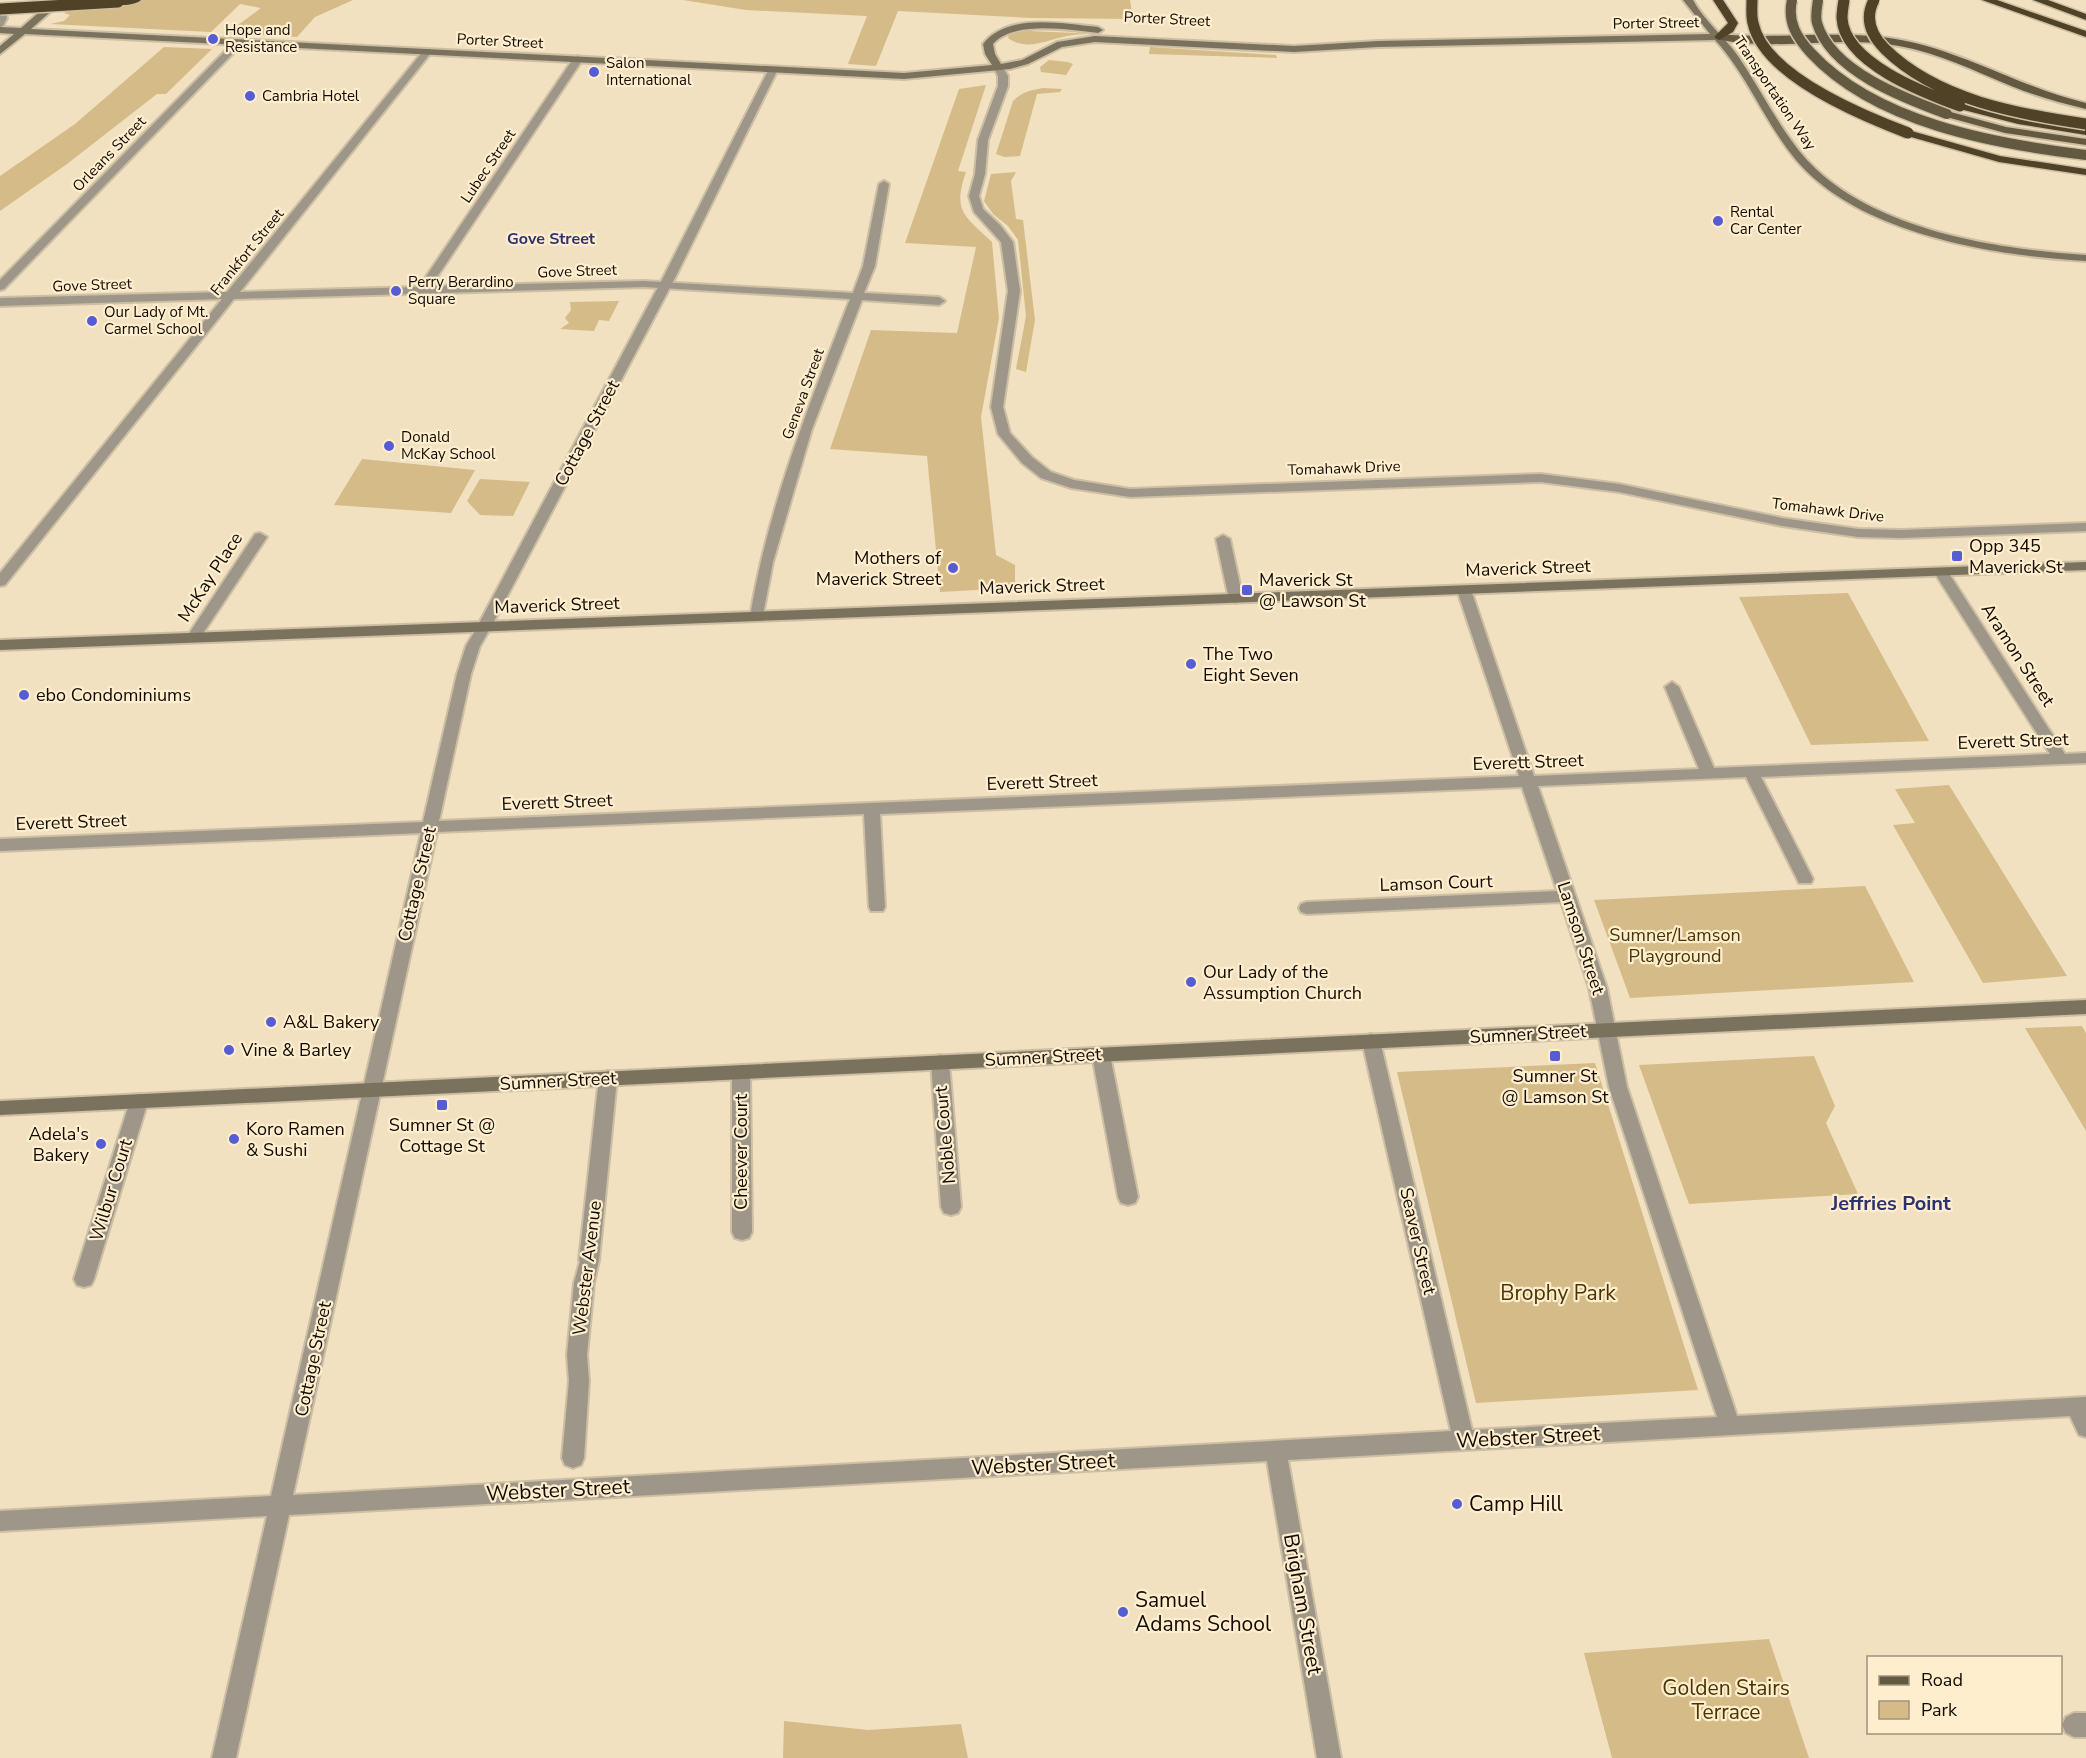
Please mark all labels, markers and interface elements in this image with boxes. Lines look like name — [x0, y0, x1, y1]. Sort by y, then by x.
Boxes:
street label: Porter Street — [1123, 7, 1211, 31]
street label: Porter Street — [1613, 12, 1700, 34]
place label: Hope and Resistance — [225, 20, 297, 57]
street label: Porter Street — [456, 29, 544, 53]
marker: Hope and Resistance — [206, 32, 220, 46]
street label: Transportation Way — [1729, 32, 1821, 154]
place label: Salon International — [606, 53, 692, 90]
marker: Salon International — [587, 65, 601, 79]
place label: Cambria Hotel — [262, 86, 360, 106]
marker: Cambria Hotel — [243, 89, 257, 103]
street label: Orleans Street — [68, 111, 151, 196]
street label: Lubec Street — [456, 125, 520, 207]
place label: Rental Car Center — [1730, 202, 1802, 239]
street label: Frankfort Street — [206, 204, 289, 300]
marker: Rental Car Center — [1711, 214, 1725, 228]
district label: Gove Street — [507, 228, 596, 250]
street label: Gove Street — [537, 260, 618, 282]
place label: Perry Berardino Square — [408, 272, 514, 309]
street label: Gove Street — [52, 274, 133, 296]
marker: Perry Berardino Square — [389, 284, 403, 298]
place label: Our Lady of Mt. Carmel School — [104, 302, 208, 339]
marker: Our Lady of Mt. Carmel School — [85, 314, 99, 328]
street label: Geneva Street — [777, 345, 829, 442]
street label: Cottage Street — [549, 375, 625, 490]
place label: Donald McKay School — [401, 427, 496, 464]
marker: Donald McKay School — [382, 439, 396, 453]
street label: Tomahawk Drive — [1287, 456, 1401, 480]
street label: Tomahawk Drive — [1771, 493, 1885, 527]
street label: McKay Place — [172, 528, 248, 626]
place label: Opp 345 Maverick St — [1969, 534, 2063, 579]
place label: Mothers of Maverick Street — [816, 546, 942, 591]
marker: Opp 345 Maverick St — [1950, 549, 1964, 563]
street label: Maverick Street — [1465, 554, 1592, 582]
marker: Mothers of Maverick Street — [946, 561, 960, 575]
place label: Maverick St @ Lawson St — [1259, 568, 1366, 613]
street label: Maverick Street — [979, 572, 1106, 600]
marker: Maverick St @ Lawson St — [1240, 583, 1254, 597]
street label: Maverick Street — [494, 591, 621, 619]
street label: Aramon Street — [1976, 599, 2061, 712]
place label: The Two Eight Seven — [1203, 642, 1299, 687]
marker: The Two Eight Seven — [1184, 657, 1198, 671]
place label: ebo Condominiums — [36, 683, 191, 707]
marker: ebo Condominiums — [17, 688, 31, 702]
street label: Everett Street — [1957, 727, 2070, 755]
street label: Everett Street — [1472, 748, 1585, 776]
street label: Everett Street — [986, 768, 1099, 796]
street label: Everett Street — [501, 788, 614, 816]
street label: Everett Street — [15, 808, 128, 836]
street label: Cottage Street — [392, 824, 442, 944]
street label: Lamson Court — [1379, 869, 1494, 897]
street label: Lamson Street — [1551, 878, 1611, 998]
park label: Sumner/Lamson Playground — [1609, 923, 1741, 968]
place label: Our Lady of the Assumption Church — [1203, 960, 1362, 1005]
marker: Our Lady of the Assumption Church — [1184, 975, 1198, 989]
place label: A&L Bakery — [283, 1010, 380, 1034]
marker: A&L Bakery — [264, 1015, 278, 1029]
street label: Sumner Street — [1469, 1019, 1588, 1049]
place label: Vine & Barley — [240, 1038, 352, 1062]
street label: Sumner Street — [984, 1042, 1103, 1072]
marker: Vine & Barley — [222, 1043, 236, 1057]
marker: Sumner St @ Lamson St — [1548, 1049, 1562, 1063]
place label: Sumner St @ Lamson St — [1501, 1064, 1609, 1109]
street label: Sumner Street — [499, 1066, 618, 1096]
street label: Noble Court — [929, 1084, 961, 1185]
street label: Cheever Court — [729, 1093, 753, 1210]
marker: Sumner St @ Cottage St — [435, 1098, 449, 1112]
place label: Sumner St @ Cottage St — [389, 1113, 495, 1158]
place label: Koro Ramen & Sushi — [246, 1117, 345, 1162]
place label: Adela's Bakery — [28, 1122, 90, 1167]
marker: Koro Ramen & Sushi — [227, 1132, 241, 1146]
street label: Wilbur Court — [84, 1135, 138, 1244]
marker: Adela's Bakery — [94, 1137, 108, 1151]
street label: Seaver Street — [1394, 1185, 1442, 1297]
district label: Jeffries Point — [1830, 1190, 1951, 1217]
street label: Webster Avenue — [567, 1199, 607, 1337]
park label: Brophy Park — [1500, 1279, 1616, 1307]
street label: Cottage Street — [289, 1299, 337, 1419]
street label: Webster Street — [1455, 1419, 1601, 1455]
street label: Webster Street — [970, 1446, 1116, 1482]
street label: Webster Street — [485, 1472, 631, 1508]
place label: Camp Hill — [1469, 1490, 1564, 1518]
marker: Camp Hill — [1450, 1497, 1464, 1511]
street label: Brigham Street — [1277, 1531, 1329, 1677]
place label: Samuel Adams School — [1135, 1586, 1272, 1638]
marker: Samuel Adams School — [1116, 1605, 1130, 1619]
legend — [1867, 1656, 2062, 1734]
text: Road — [1921, 1668, 1963, 1692]
park label: Golden Stairs Terrace — [1662, 1674, 1790, 1726]
text: Park — [1921, 1698, 1958, 1722]

